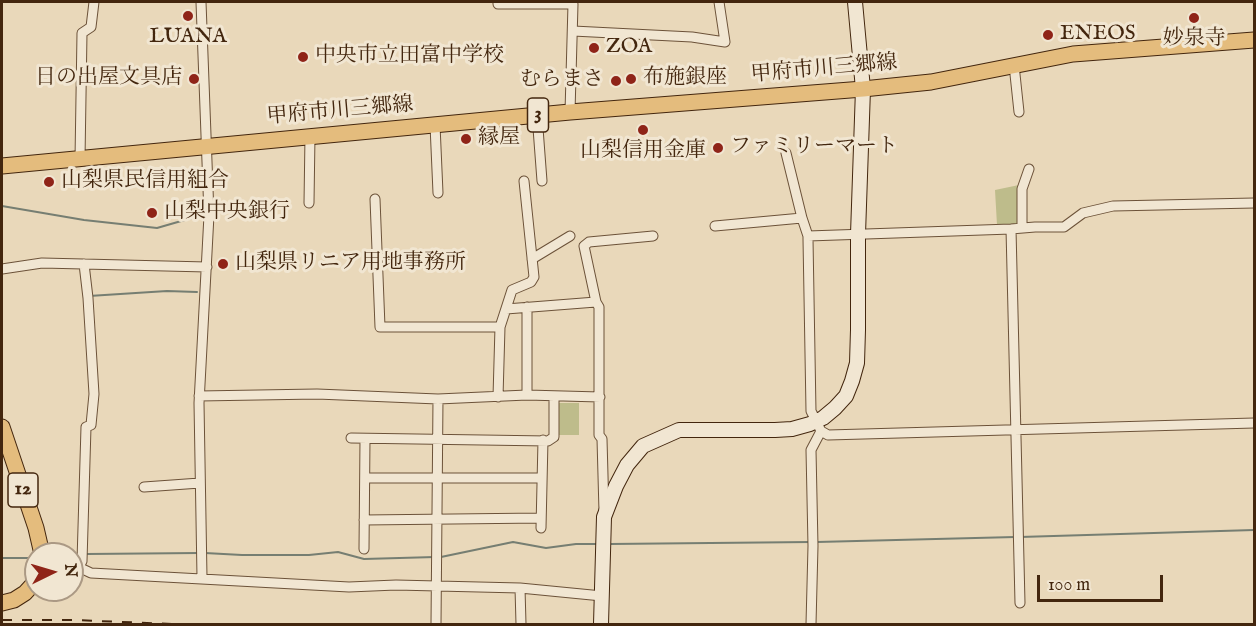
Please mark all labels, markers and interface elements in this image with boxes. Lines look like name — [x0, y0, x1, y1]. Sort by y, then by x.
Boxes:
marker: LUANA — [181, 9, 195, 23]
marker: 妙泉寺 — [1187, 11, 1201, 25]
place label: ENEOS — [1060, 22, 1135, 48]
place label: LUANA — [149, 25, 227, 51]
place label: 妙泉寺 — [1163, 27, 1225, 53]
marker: ENEOS — [1041, 28, 1055, 42]
place label: ZOA — [606, 35, 652, 61]
marker: ZOA — [587, 41, 601, 55]
place label: 中央市立田富中学校 — [315, 44, 504, 70]
marker: 中央市立田富中学校 — [296, 50, 310, 64]
street label: 甲府市川三郷線 — [750, 51, 898, 89]
place label: 日の出屋文具店 — [35, 66, 182, 92]
place label: 布施銀座 — [643, 66, 727, 92]
place label: むらまさ — [520, 68, 604, 94]
marker: 日の出屋文具店 — [187, 72, 201, 86]
marker: 布施銀座 — [624, 72, 638, 86]
marker: むらまさ — [609, 74, 623, 88]
street label: 甲府市川三郷線 — [266, 93, 414, 131]
road number: 3 — [528, 98, 548, 132]
marker: 山梨信用金庫 — [636, 123, 650, 137]
place label: 縁屋 — [478, 126, 520, 152]
marker: 縁屋 — [459, 132, 473, 146]
place label: ファミリーマート — [730, 135, 898, 161]
place label: 山梨信用金庫 — [580, 139, 706, 165]
marker: ファミリーマート — [711, 141, 725, 155]
place label: 山梨県民信用組合 — [61, 169, 229, 195]
marker: 山梨県民信用組合 — [42, 175, 56, 189]
place label: 山梨中央銀行 — [164, 200, 290, 226]
marker: 山梨中央銀行 — [145, 206, 159, 220]
place label: 山梨県リニア用地事務所 — [235, 251, 466, 277]
marker: 山梨県リニア用地事務所 — [216, 257, 230, 271]
road number: 12 — [8, 473, 38, 507]
north arrow — [24, 542, 84, 602]
text: N — [59, 563, 81, 578]
scale bar — [1040, 563, 1166, 601]
text: 100 m — [1048, 574, 1090, 597]

